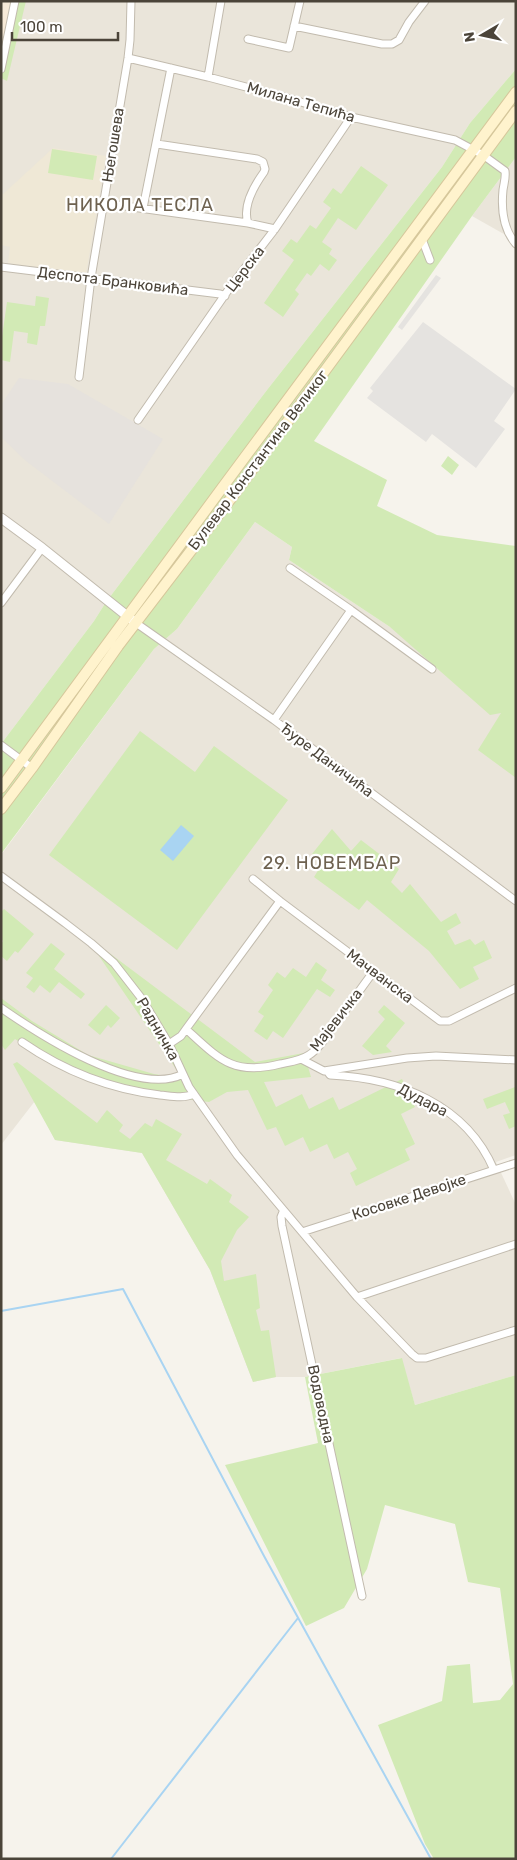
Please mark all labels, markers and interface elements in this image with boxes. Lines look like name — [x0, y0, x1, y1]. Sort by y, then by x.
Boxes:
scale bar — [12, 10, 119, 42]
north arrow — [457, 10, 507, 60]
text: 100 m — [20, 18, 62, 36]
text: N — [460, 31, 479, 43]
street label: Милана Тепића — [245, 78, 357, 126]
street label: Његошева — [98, 106, 128, 184]
district label: НИКОЛА ТЕСЛА — [66, 194, 214, 216]
street label: Церска — [222, 242, 268, 296]
street label: Деспота Бранковића — [37, 263, 189, 299]
street label: Булевар Константина Великог — [184, 366, 332, 554]
street label: Ђуре Даничића — [277, 719, 377, 801]
district label: 29. НОВЕМБАР — [263, 852, 401, 874]
street label: Мачванска — [343, 945, 417, 1007]
street label: Мајевичка — [306, 985, 366, 1055]
street label: Радничка — [133, 994, 183, 1064]
street label: Дудара — [395, 1080, 451, 1120]
street label: Косовке Девојке — [350, 1170, 468, 1224]
street label: Водоводна — [304, 1363, 338, 1445]

